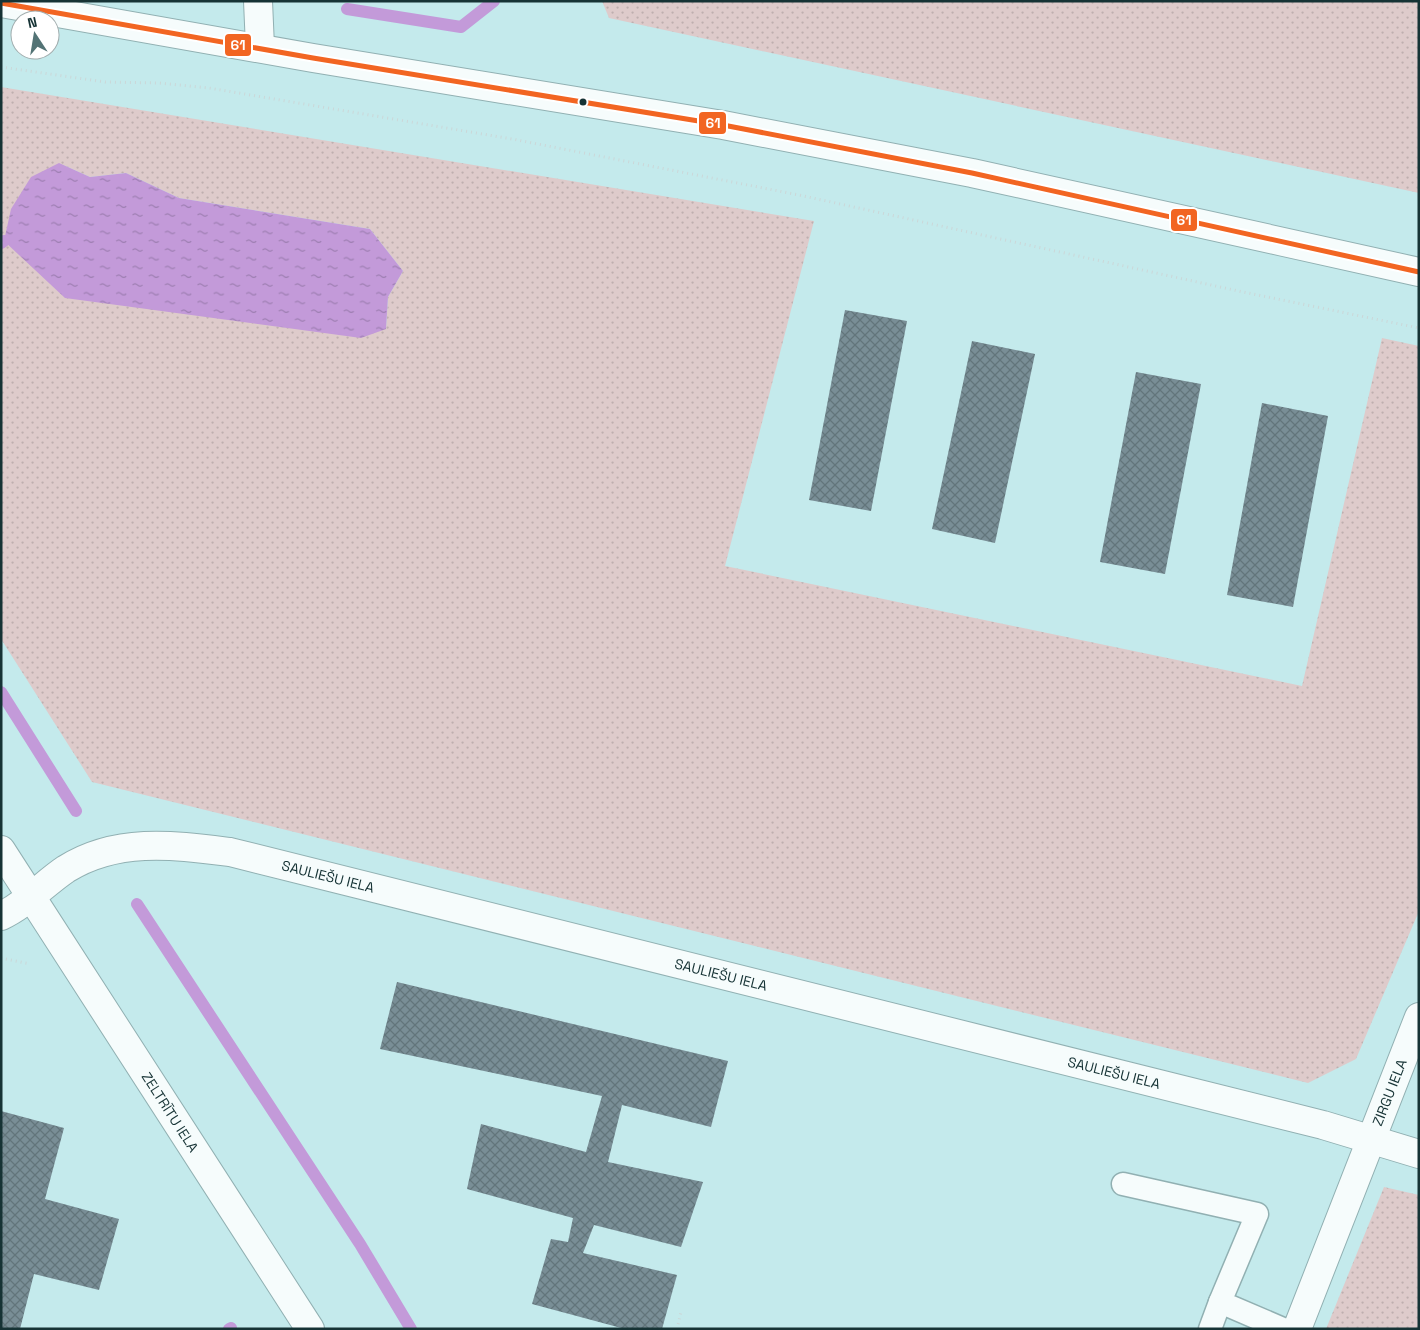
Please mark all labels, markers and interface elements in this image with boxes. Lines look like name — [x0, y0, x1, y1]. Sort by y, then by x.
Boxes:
north arrow — [10, 10, 60, 60]
text: N — [26, 13, 39, 32]
line badge: 61 — [224, 33, 252, 57]
text: 61 — [231, 36, 245, 54]
unlabelled marker — [578, 97, 588, 107]
line badge: 61 — [698, 111, 727, 135]
text: 61 — [706, 114, 720, 132]
line badge: 61 — [1170, 208, 1198, 232]
text: 61 — [1177, 211, 1191, 229]
street label: SAULIEŠU IELA — [280, 856, 376, 897]
street label: SAULIEŠU IELA — [673, 954, 769, 995]
street label: SAULIEŠU IELA — [1066, 1053, 1162, 1093]
street label: ZIRGU IELA — [1368, 1056, 1411, 1128]
street label: ZELTRĪTU IELA — [138, 1069, 203, 1156]

